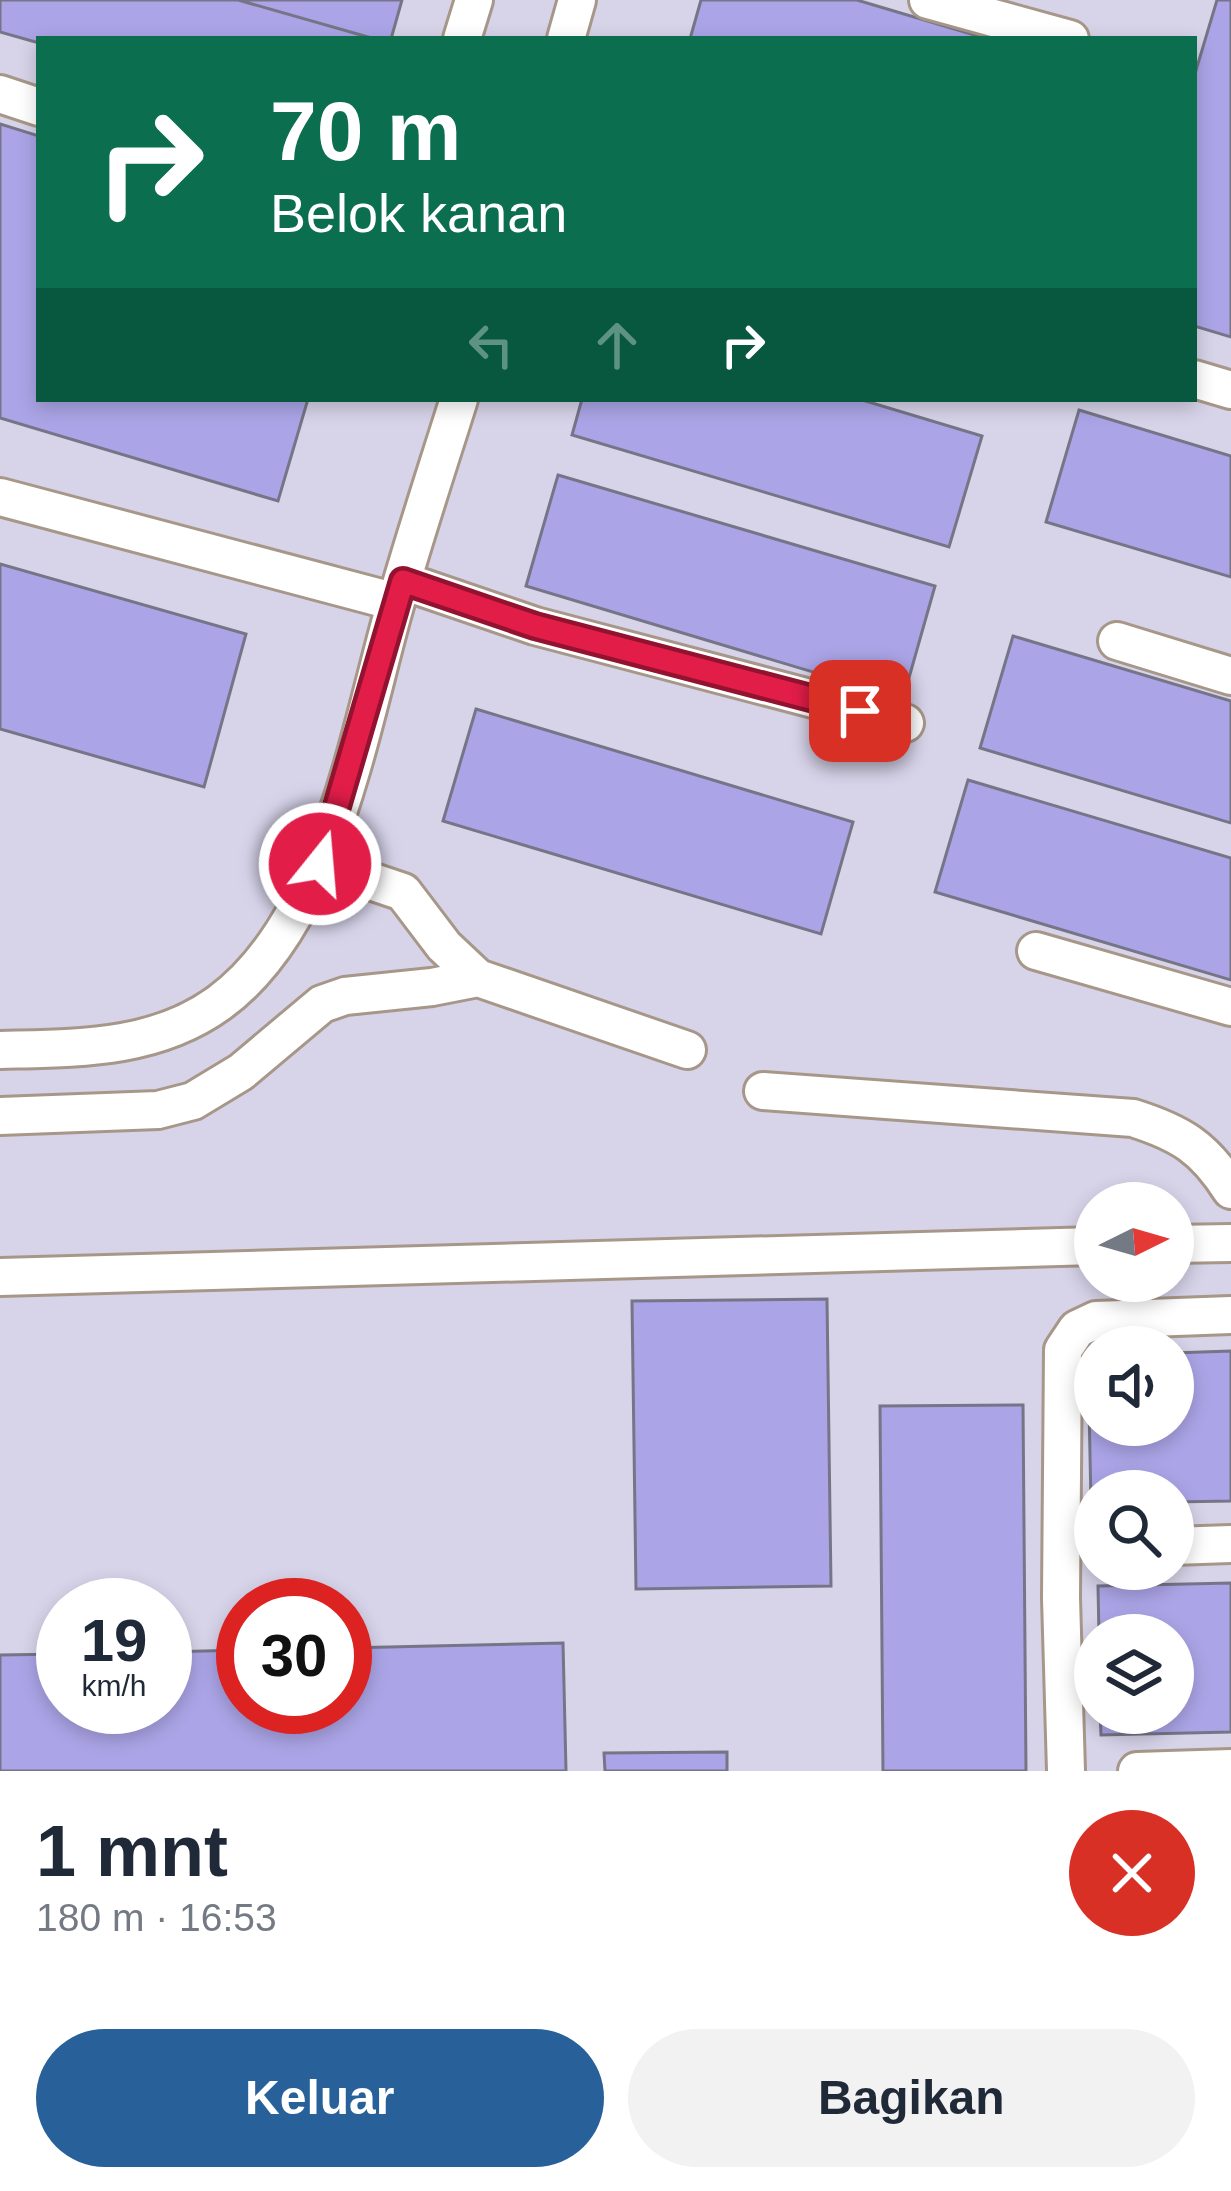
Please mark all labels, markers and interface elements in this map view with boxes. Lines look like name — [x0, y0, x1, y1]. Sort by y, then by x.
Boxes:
icon: right — [72, 84, 228, 240]
text: 70 m — [270, 84, 461, 178]
text: Belok kanan — [270, 183, 567, 243]
icon: left — [458, 312, 524, 378]
icon: ahead — [584, 312, 650, 378]
icon: right — [710, 312, 776, 378]
pin — [809, 660, 911, 762]
icon: arrive — [827, 678, 893, 744]
position arrow — [257, 801, 383, 927]
north arrow — [1074, 1182, 1194, 1302]
map controls — [1074, 1182, 1194, 1734]
button: sound — [1074, 1326, 1194, 1446]
button: search — [1074, 1470, 1194, 1590]
speed limit sign: 30 — [216, 1578, 372, 1734]
text: 19 — [81, 1607, 147, 1674]
button: layers — [1074, 1614, 1194, 1734]
text: km/h — [81, 1669, 147, 1702]
button: close — [1069, 1810, 1195, 1936]
text: 1 mnt — [36, 1811, 228, 1891]
text: 180 m · 16:53 — [36, 1896, 277, 1939]
button: Keluar — [36, 2029, 604, 2167]
button: Bagikan — [628, 2029, 1195, 2167]

